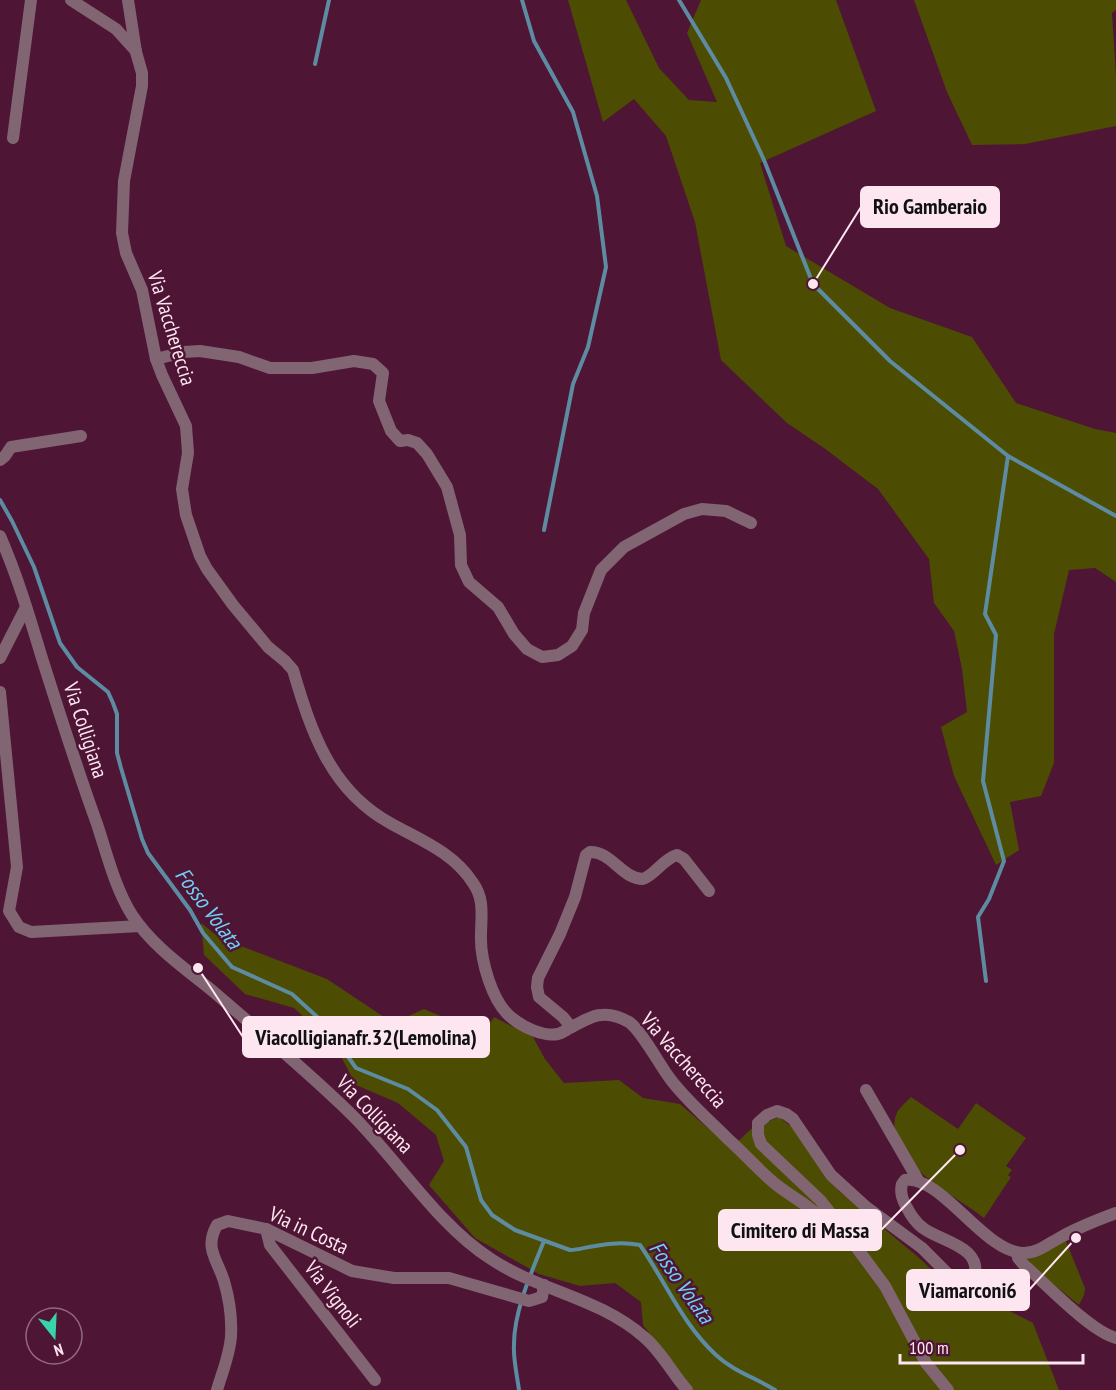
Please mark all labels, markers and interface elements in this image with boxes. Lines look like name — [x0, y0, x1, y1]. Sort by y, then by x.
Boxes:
callout: Rio Gamberaio — [861, 187, 999, 227]
text: Rio Gamberaio — [873, 192, 987, 220]
street label: Via Vacchereccia — [142, 267, 202, 388]
street label: Via Colligiana — [58, 678, 114, 781]
water label: Fosso Volata — [169, 862, 249, 955]
street label: Via Vacchereccia — [634, 1006, 733, 1113]
callout: Viacolligianafr.32(Lemolina) — [243, 1017, 489, 1057]
text: Viacolligianafr.32(Lemolina) — [254, 1023, 477, 1051]
street label: Via Colligiana — [330, 1068, 419, 1159]
street label: Via in Costa — [264, 1199, 353, 1260]
callout: Cimitero di Massa — [719, 1210, 881, 1250]
text: Cimitero di Massa — [731, 1216, 869, 1244]
water label: Fosso Volata — [643, 1235, 721, 1330]
street label: Via Vignoli — [298, 1254, 368, 1333]
callout: Viamarconi6 — [907, 1270, 1029, 1310]
text: Viamarconi6 — [918, 1276, 1017, 1304]
north arrow — [24, 1306, 84, 1366]
scale bar — [900, 1327, 1083, 1365]
text: 100 m — [909, 1336, 949, 1359]
text: N — [51, 1339, 66, 1361]

